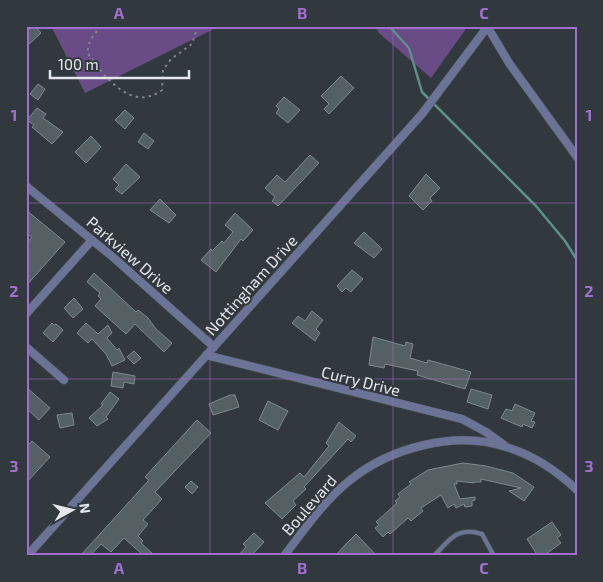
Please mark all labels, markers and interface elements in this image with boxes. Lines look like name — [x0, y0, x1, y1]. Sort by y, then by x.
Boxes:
text: A — [114, 3, 125, 22]
text: B — [297, 3, 307, 22]
text: C — [479, 3, 489, 22]
scale bar — [50, 48, 189, 80]
text: 100 m — [58, 55, 99, 73]
text: 1 — [11, 105, 17, 124]
text: 1 — [586, 105, 592, 124]
street label: Parkview Drive — [83, 212, 177, 297]
street label: Nottingham Drive — [201, 231, 301, 339]
text: 2 — [9, 281, 19, 300]
text: 2 — [584, 281, 594, 300]
street label: Curry Drive — [320, 362, 403, 400]
text: 3 — [9, 456, 19, 475]
text: 3 — [584, 456, 594, 475]
street label: Boulevard — [277, 470, 340, 539]
north arrow — [48, 484, 98, 534]
text: N — [76, 502, 94, 514]
text: A — [114, 558, 125, 577]
text: B — [297, 558, 307, 577]
text: C — [479, 558, 489, 577]

